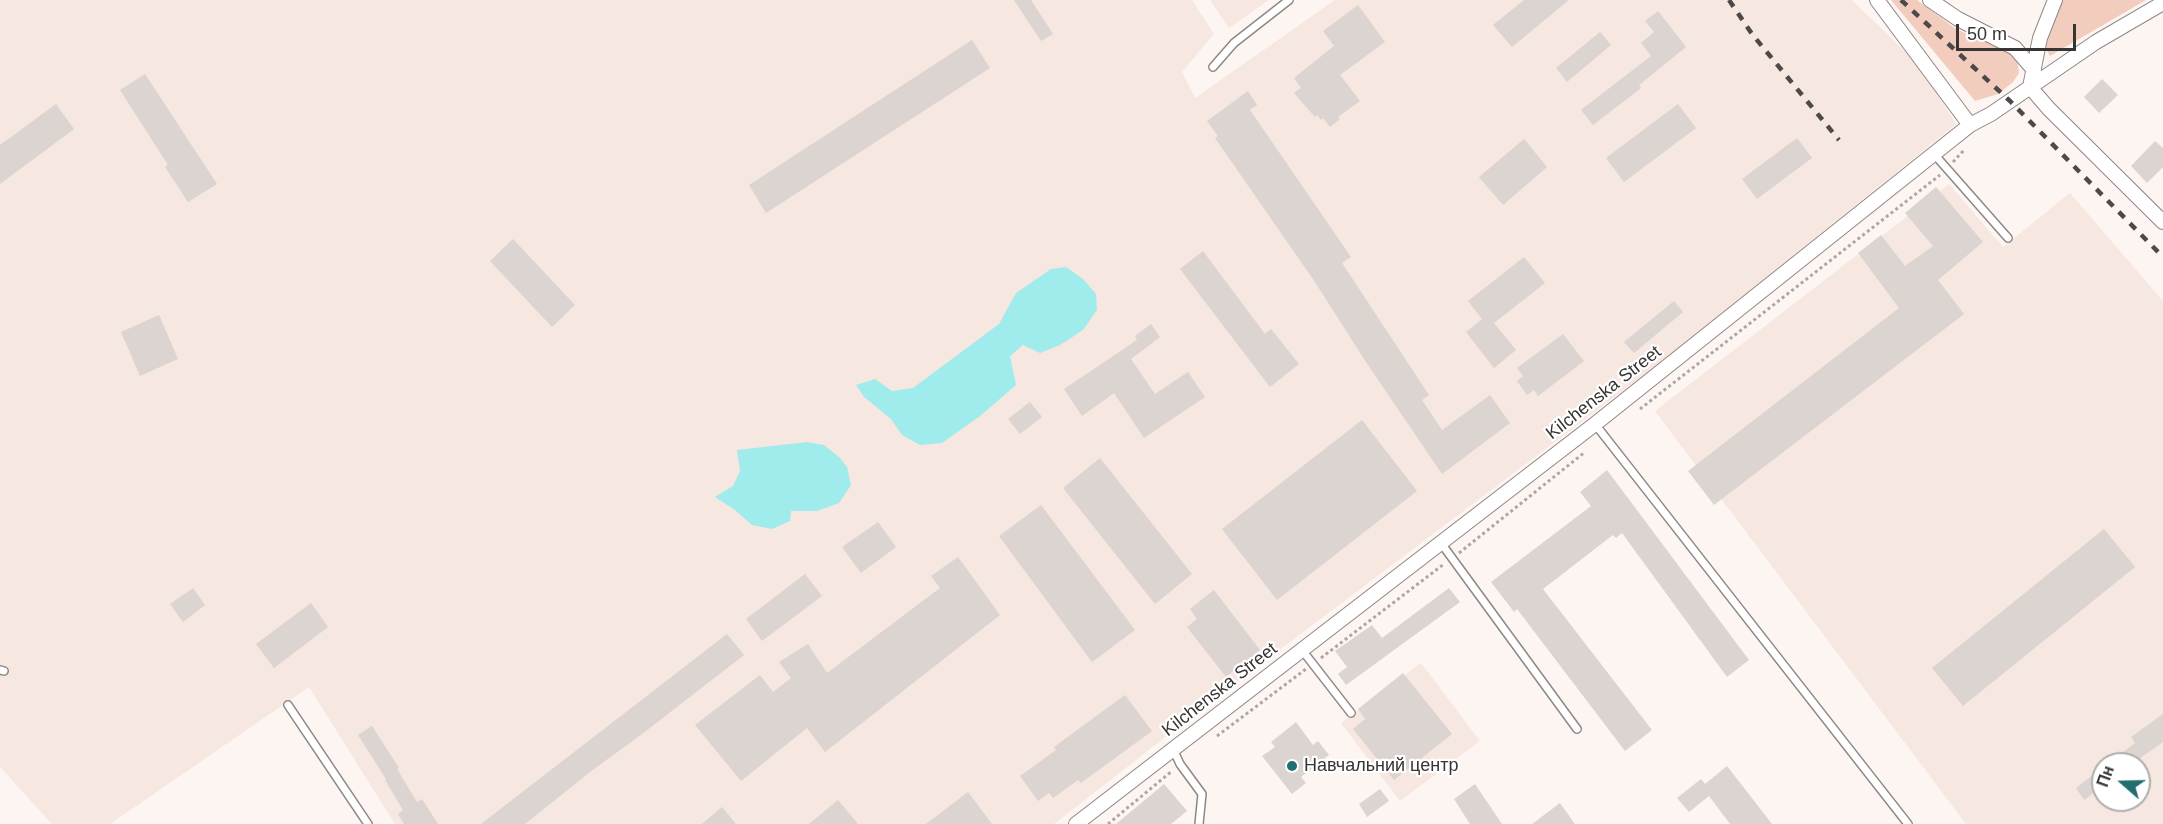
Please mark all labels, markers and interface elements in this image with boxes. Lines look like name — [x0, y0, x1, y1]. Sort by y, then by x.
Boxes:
scale bar — [1959, 12, 2079, 50]
text: 50 m — [1967, 24, 2007, 44]
street label: Kilchenska Street — [1542, 341, 1666, 445]
street label: Kilchenska Street — [1158, 638, 1282, 742]
north arrow — [2091, 752, 2151, 812]
place label: Навчальний центр — [1304, 755, 1458, 777]
marker: Навчальний центр — [1285, 759, 1299, 773]
text: Пн — [2094, 764, 2117, 789]

